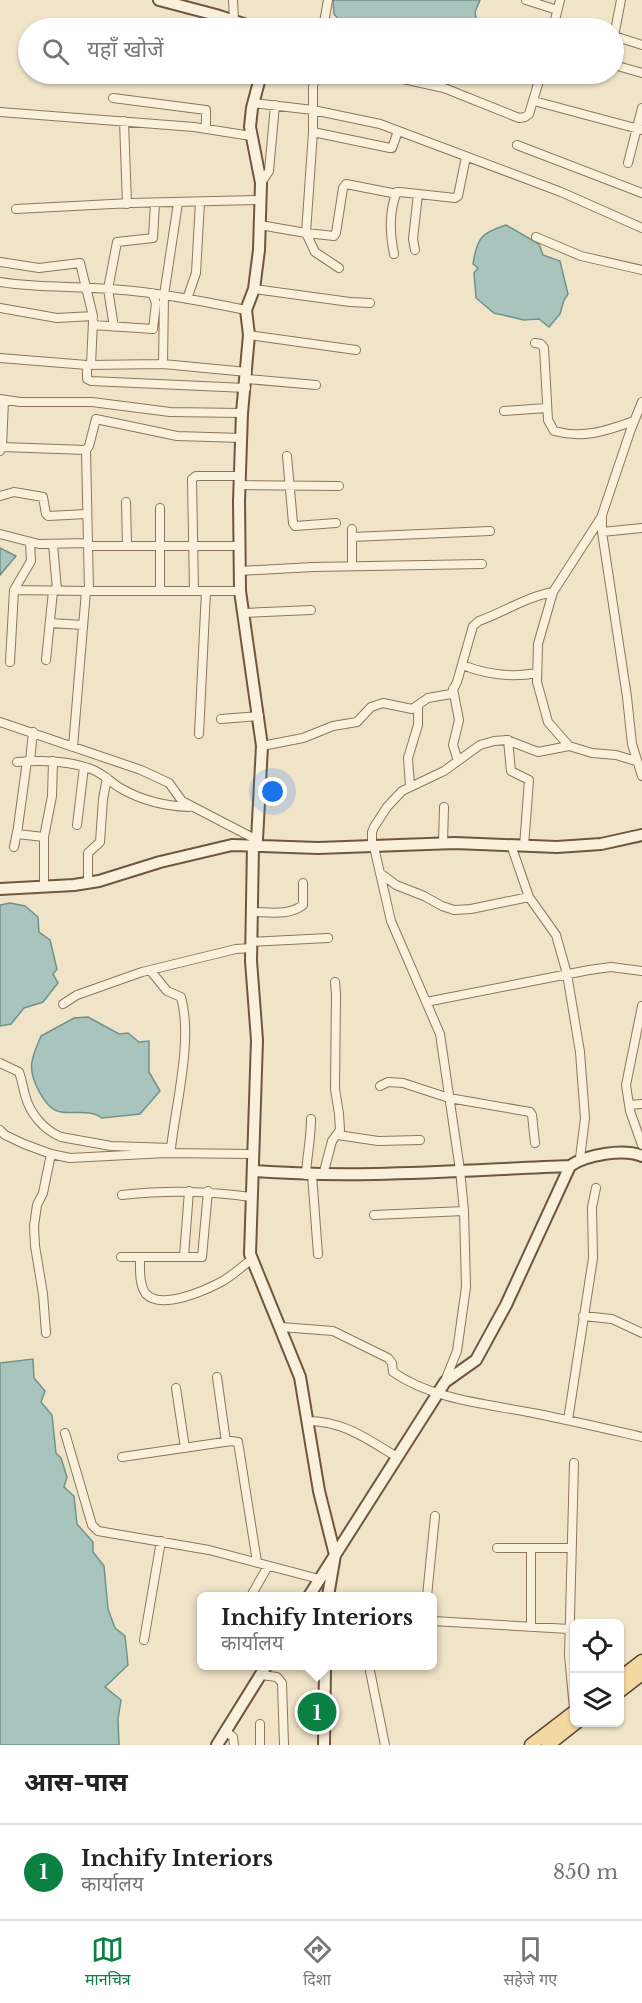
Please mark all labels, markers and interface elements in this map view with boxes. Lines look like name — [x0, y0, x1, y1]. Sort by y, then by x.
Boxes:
search box — [18, 18, 624, 84]
icon: search — [39, 35, 72, 68]
text: यहाँ खोजें — [87, 36, 163, 63]
your location — [258, 777, 287, 806]
popup — [197, 1592, 437, 1670]
text: Inchify Interiors — [221, 1604, 413, 1631]
map controls — [570, 1619, 624, 1727]
button: locate — [570, 1619, 624, 1673]
text: कार्यालय — [221, 1631, 283, 1655]
button: layers — [570, 1673, 624, 1727]
pin: 1 — [298, 1690, 336, 1734]
text: आस-पास — [24, 1766, 128, 1798]
text: Inchify Interiors — [81, 1845, 273, 1872]
text: 1 — [39, 1860, 48, 1884]
text: 850 m — [553, 1860, 618, 1884]
text: कार्यालय — [81, 1872, 143, 1896]
tab: मानचित्र — [85, 1933, 131, 1992]
tab: दिशा — [301, 1933, 334, 1992]
tab: सहेजे गए — [503, 1933, 557, 1992]

